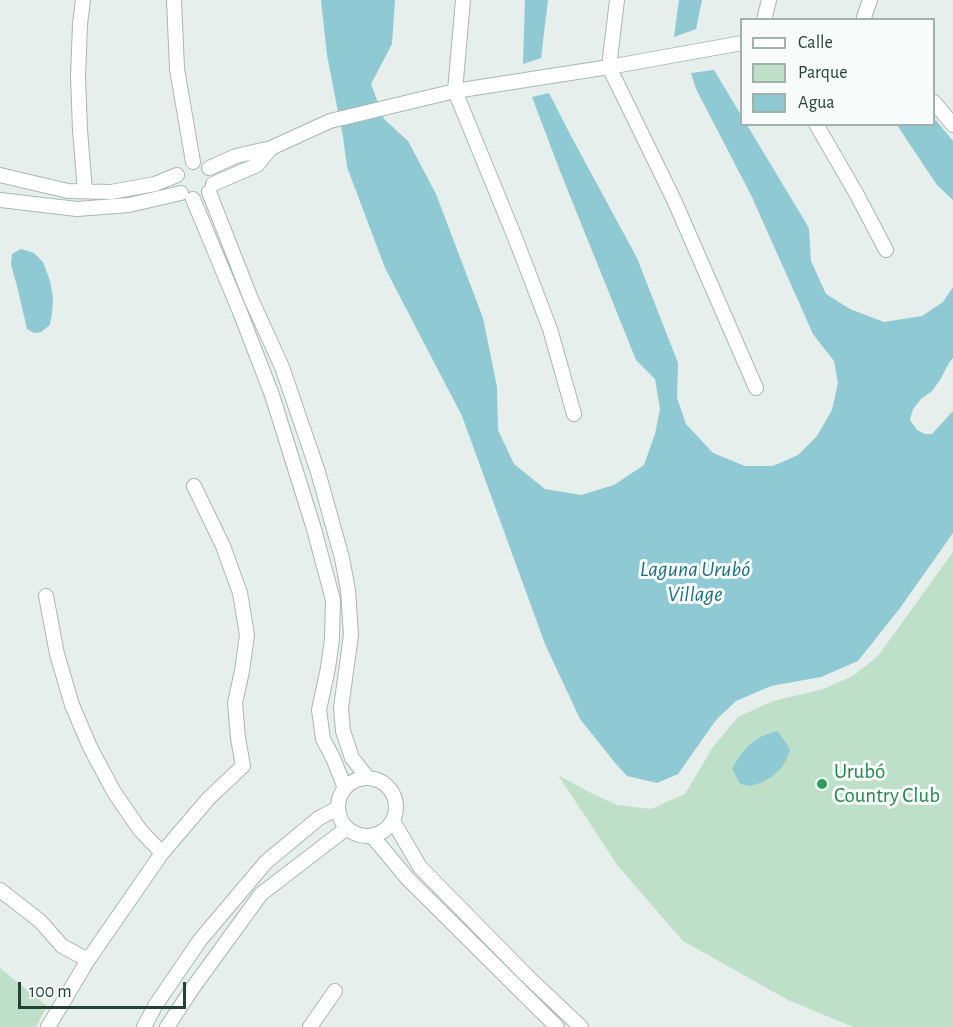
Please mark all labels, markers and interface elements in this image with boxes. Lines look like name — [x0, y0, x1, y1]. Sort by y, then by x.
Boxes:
legend — [740, 18, 935, 126]
text: Calle — [798, 34, 833, 52]
text: Parque — [798, 64, 847, 82]
text: Agua — [798, 94, 835, 112]
water label: Laguna Urubó Village — [640, 556, 750, 608]
place label: Urubó Country Club — [834, 759, 940, 809]
marker: Urubó Country Club — [815, 777, 829, 791]
scale bar — [21, 970, 189, 1008]
text: 100 m — [29, 983, 72, 1001]

